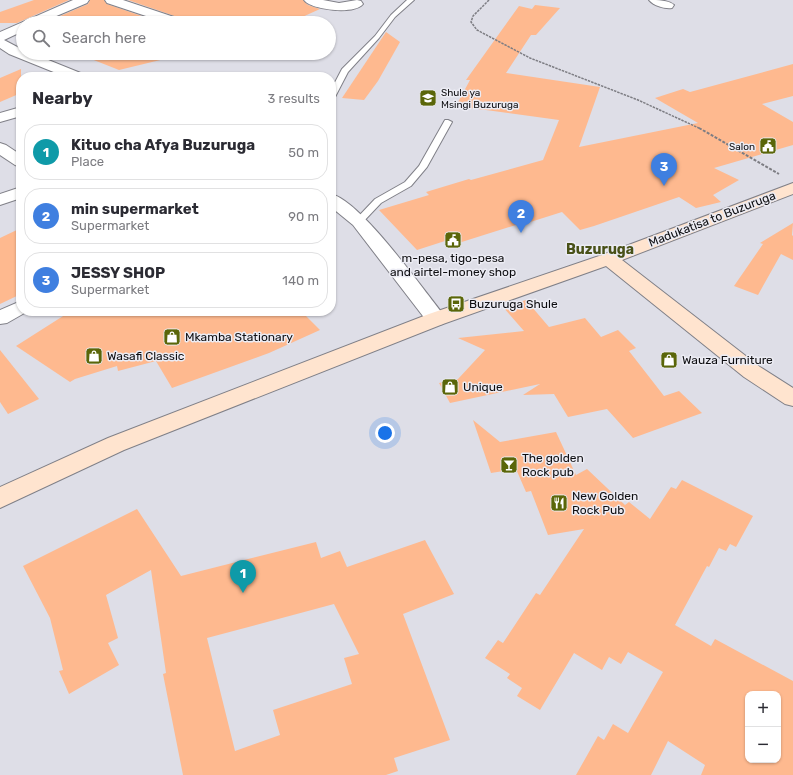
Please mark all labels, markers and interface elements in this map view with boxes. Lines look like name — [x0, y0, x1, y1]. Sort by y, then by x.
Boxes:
search box — [16, 16, 336, 60]
icon: search — [30, 27, 52, 49]
text: Search here — [62, 29, 146, 47]
place label: Shule ya Msingi Buzuruga — [441, 87, 518, 111]
text: Nearby — [32, 88, 93, 108]
school or university icon: Shule ya Msingi Buzuruga — [418, 88, 438, 108]
text: 3 results — [268, 91, 320, 106]
text: Kituo cha Afya Buzuruga — [71, 136, 255, 154]
public building icon: Salon — [758, 136, 778, 156]
place label: Salon — [729, 141, 755, 153]
text: 1 — [43, 145, 49, 160]
text: 50 m — [288, 145, 319, 160]
pin: 3 — [651, 153, 677, 186]
text: Place — [71, 154, 104, 169]
street label: Madukatisa to Buzuruga — [647, 188, 777, 250]
text: min supermarket — [71, 200, 199, 218]
pin: 2 — [508, 200, 534, 233]
text: 2 — [42, 209, 50, 224]
text: 90 m — [288, 209, 319, 224]
text: Supermarket — [71, 218, 149, 233]
public building icon: m-pesa, tigo-pesa and airtel-money shop — [443, 230, 463, 250]
district label: Buzuruga — [566, 241, 634, 258]
place label: m-pesa, tigo-pesa and airtel-money shop — [390, 251, 516, 279]
text: JESSY SHOP — [71, 264, 165, 282]
text: 3 — [42, 273, 50, 288]
text: 140 m — [282, 273, 319, 288]
text: Supermarket — [71, 282, 149, 297]
bus stop icon: Buzuruga Shule — [446, 294, 466, 314]
place label: Buzuruga Shule — [469, 297, 558, 311]
shop icon: Mkamba Stationary — [162, 327, 182, 347]
place label: Mkamba Stationary — [185, 330, 293, 344]
shop icon: Wasafi Classic — [84, 346, 104, 366]
place label: Wasafi Classic — [107, 349, 185, 363]
shop icon: Wauza Furniture — [659, 350, 679, 370]
place label: Wauza Furniture — [682, 353, 773, 367]
shop icon: Unique — [440, 377, 460, 397]
place label: Unique — [463, 380, 503, 394]
your location — [375, 423, 395, 443]
place label: The golden Rock pub — [522, 451, 584, 479]
bar icon: The golden Rock pub — [499, 455, 519, 475]
place label: New Golden Rock Pub — [572, 489, 638, 517]
restaurant icon: New Golden Rock Pub — [549, 493, 569, 513]
pin: 1 — [230, 560, 256, 593]
map controls — [745, 691, 781, 763]
button: + — [745, 691, 781, 727]
button: − — [745, 727, 781, 763]

